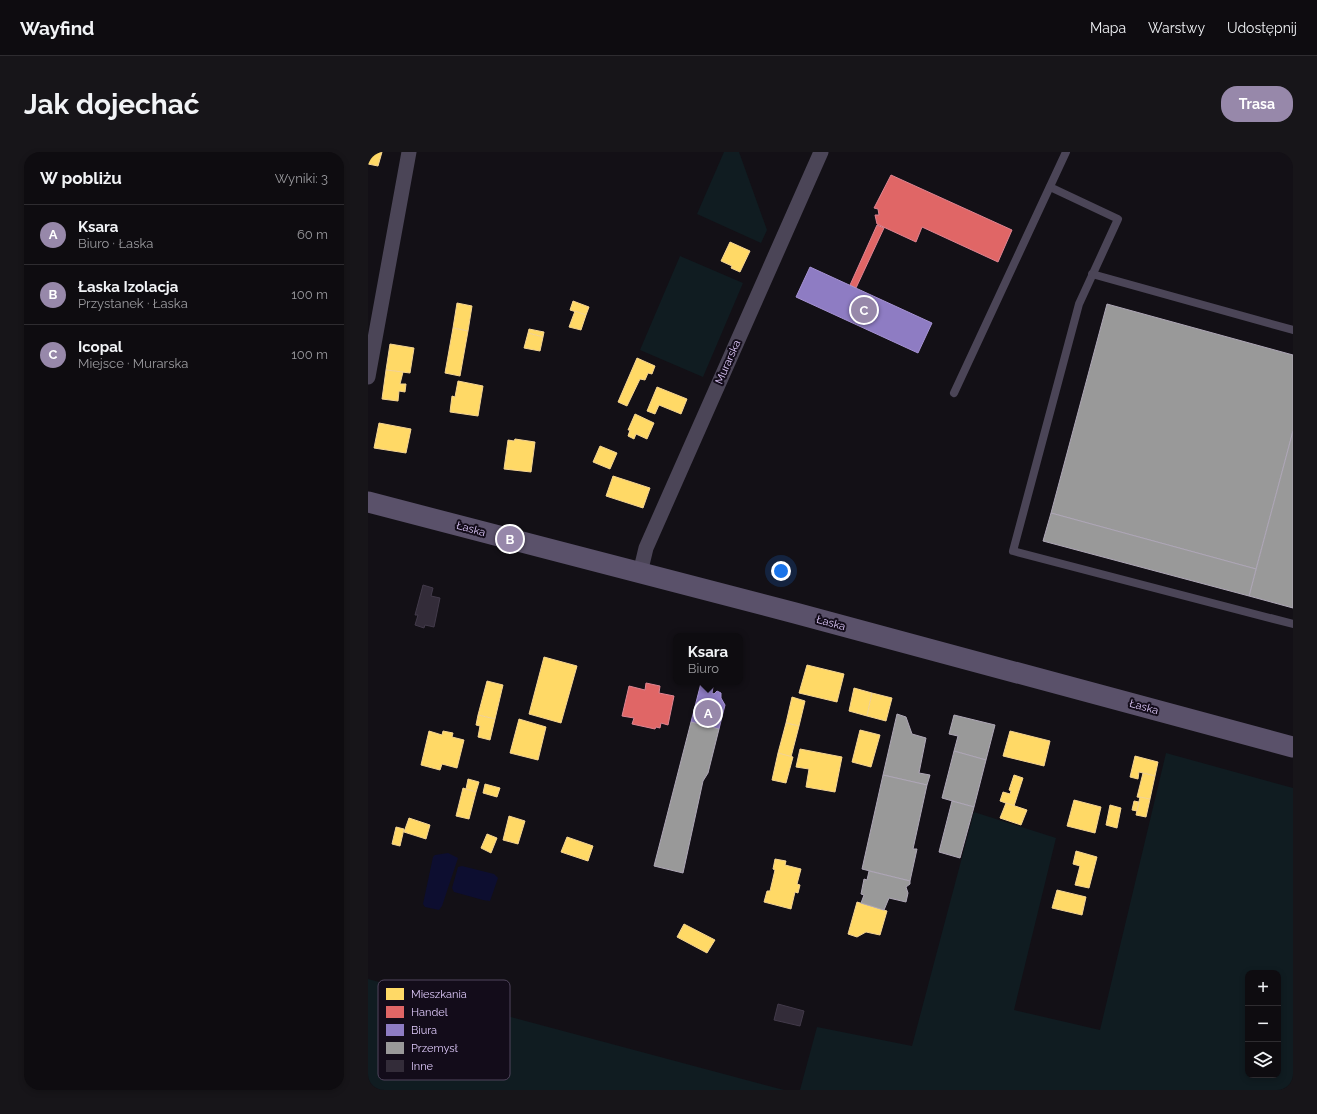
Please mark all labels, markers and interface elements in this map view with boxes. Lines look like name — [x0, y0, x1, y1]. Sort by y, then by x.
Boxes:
text: Wayfind — [20, 17, 94, 39]
text: Mapa — [1090, 20, 1126, 36]
text: Warstwy — [1148, 20, 1205, 36]
text: Udostępnij — [1227, 20, 1297, 36]
button: Trasa — [1221, 86, 1293, 122]
text: Jak dojechać — [24, 88, 200, 121]
text: W pobliżu — [40, 168, 122, 188]
text: Wyniki: 3 — [275, 171, 328, 186]
text: Ksara — [78, 218, 118, 236]
text: A — [49, 227, 57, 242]
text: 60 m — [297, 227, 328, 242]
text: Biuro · Łaska — [78, 236, 153, 251]
text: Łaska Izolacja — [78, 278, 178, 296]
text: B — [49, 287, 57, 302]
text: 100 m — [291, 287, 328, 302]
pin: C — [851, 295, 877, 325]
text: Przystanek · Łaska — [78, 296, 188, 311]
text: Icopal — [78, 338, 123, 356]
street label: Murarska — [713, 338, 743, 386]
text: C — [49, 347, 57, 362]
text: 100 m — [291, 347, 328, 362]
text: Miejsce · Murarska — [78, 356, 188, 371]
street label: Łaska — [455, 519, 487, 539]
pin: B — [497, 524, 523, 554]
your location — [771, 561, 791, 581]
street label: Łaska — [815, 613, 847, 633]
popup — [673, 633, 743, 685]
text: Ksara — [688, 643, 728, 661]
text: Biuro — [688, 661, 719, 676]
street label: Łaska — [1128, 697, 1160, 717]
pin: A — [695, 698, 721, 728]
map controls — [1245, 970, 1281, 1078]
button: + — [1245, 970, 1281, 1006]
legend — [378, 980, 510, 1080]
text: Mieszkania — [411, 988, 467, 1001]
text: Handel — [411, 1006, 448, 1019]
button: − — [1245, 1006, 1281, 1042]
text: Biura — [411, 1024, 437, 1037]
text: Przemysł — [411, 1042, 459, 1055]
button: layers — [1245, 1042, 1281, 1078]
text: Inne — [411, 1060, 434, 1073]

